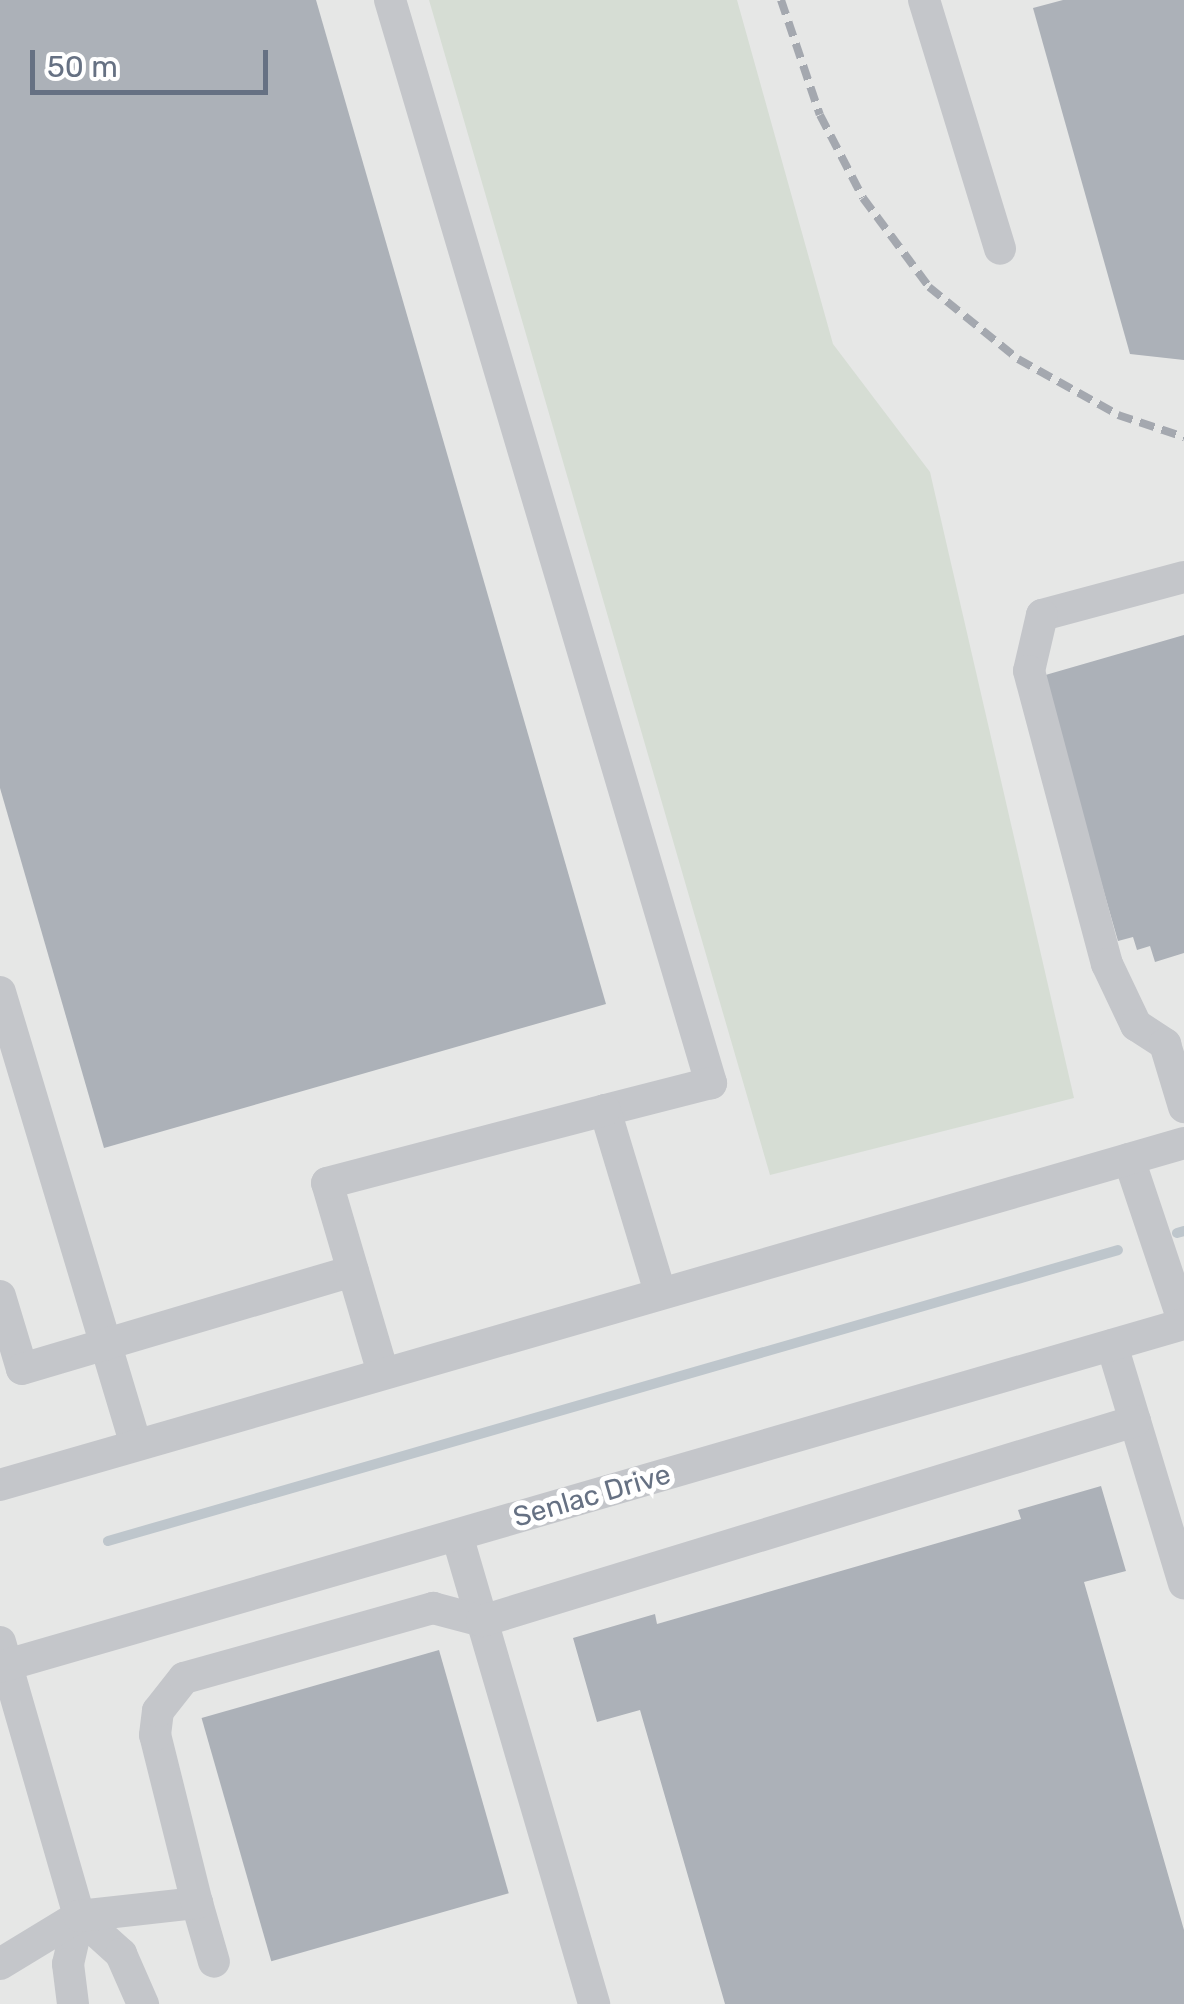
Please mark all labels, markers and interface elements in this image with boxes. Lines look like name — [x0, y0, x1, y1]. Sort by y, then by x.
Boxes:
scale bar — [35, 30, 272, 92]
text: 50 m — [47, 49, 118, 85]
street label: Senlac Drive — [509, 1458, 675, 1534]

